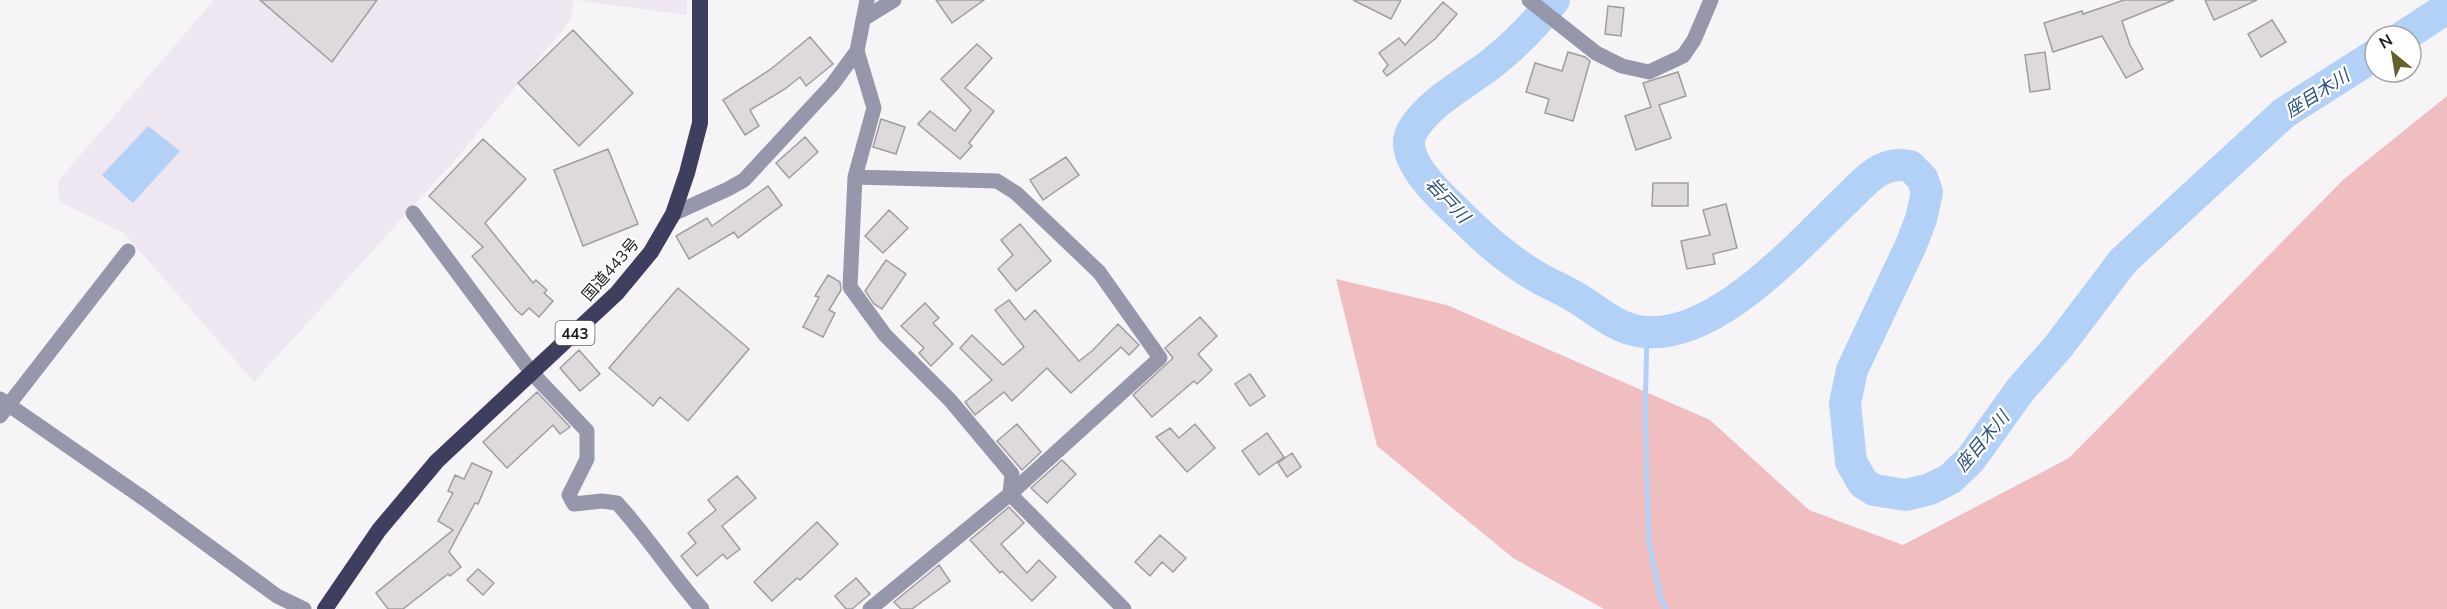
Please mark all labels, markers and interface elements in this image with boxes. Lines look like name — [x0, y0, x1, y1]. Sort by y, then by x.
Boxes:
north arrow — [2363, 24, 2423, 84]
text: N — [2375, 29, 2396, 53]
water label: 座目木川 — [2281, 63, 2355, 122]
water label: 岩戸川 — [1421, 172, 1476, 229]
street label: 国道443号 — [577, 233, 643, 305]
road number: 443 — [556, 321, 594, 345]
water label: 座目木川 — [1950, 404, 2015, 476]

